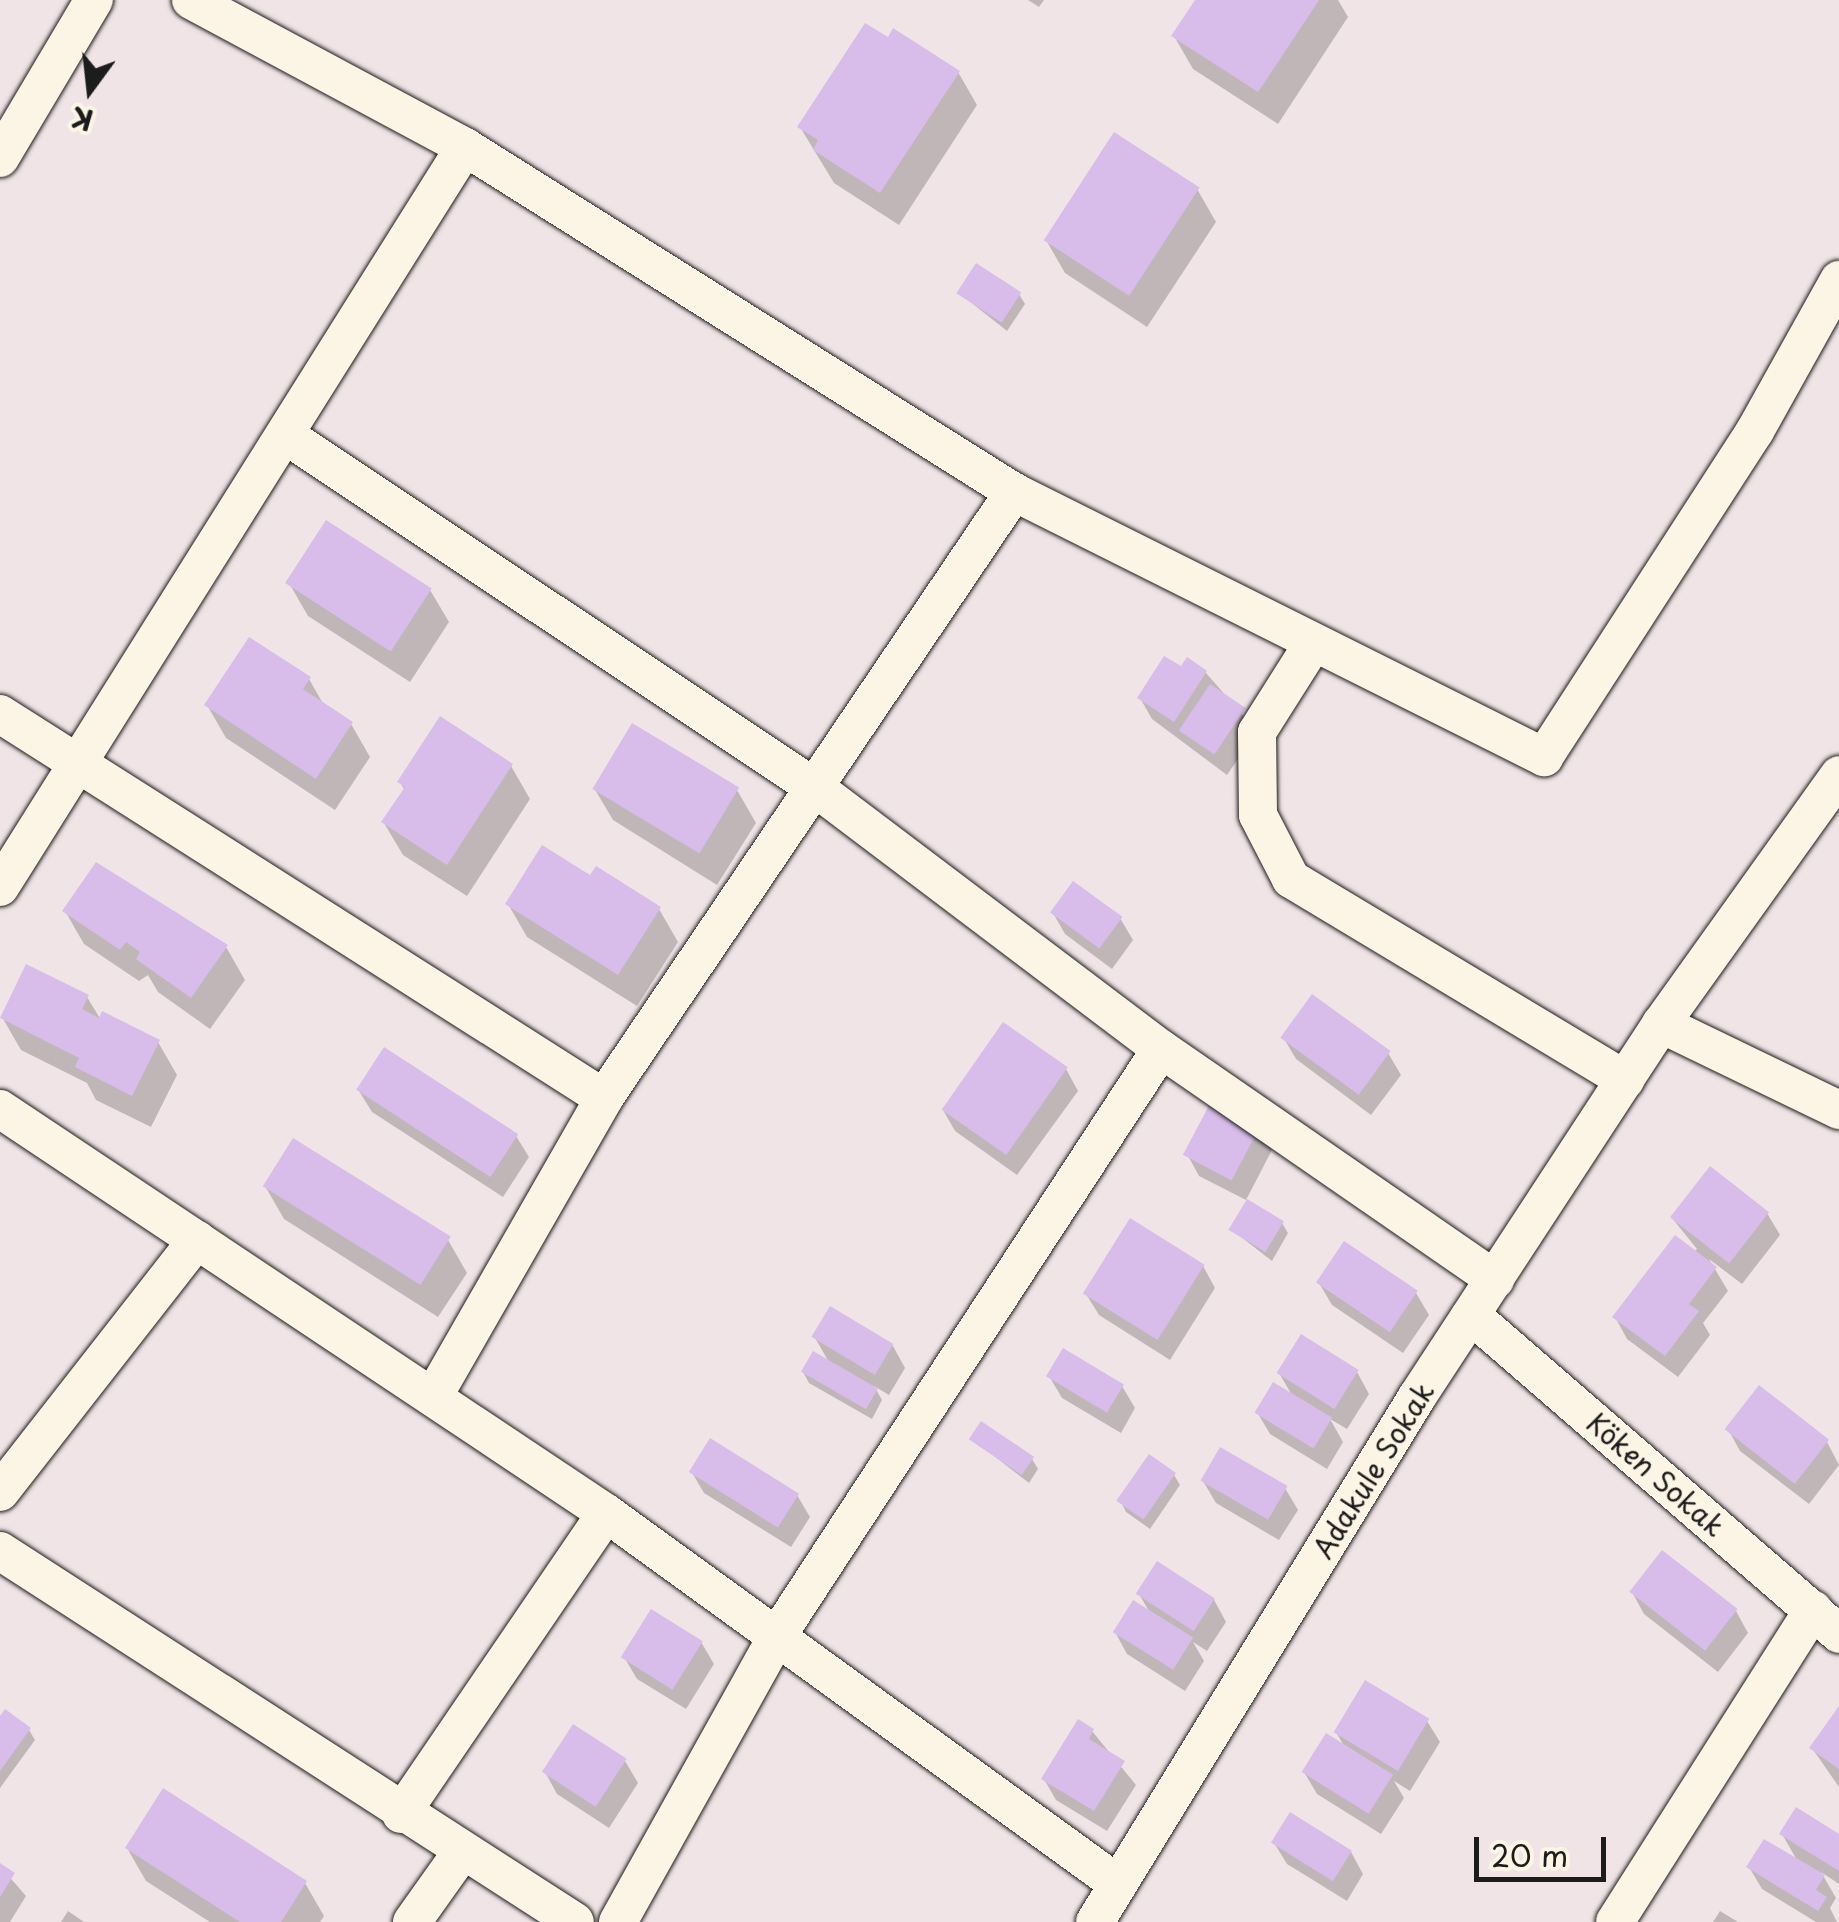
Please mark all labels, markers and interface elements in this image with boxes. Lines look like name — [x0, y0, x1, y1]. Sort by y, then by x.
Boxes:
north arrow — [40, 40, 140, 140]
text: K — [67, 96, 98, 143]
street label: Adakule Sokak — [1305, 1376, 1441, 1564]
street label: Köken Sokak — [1579, 1404, 1733, 1544]
scale bar — [1479, 1817, 1612, 1879]
text: 20 m — [1491, 1832, 1568, 1877]

